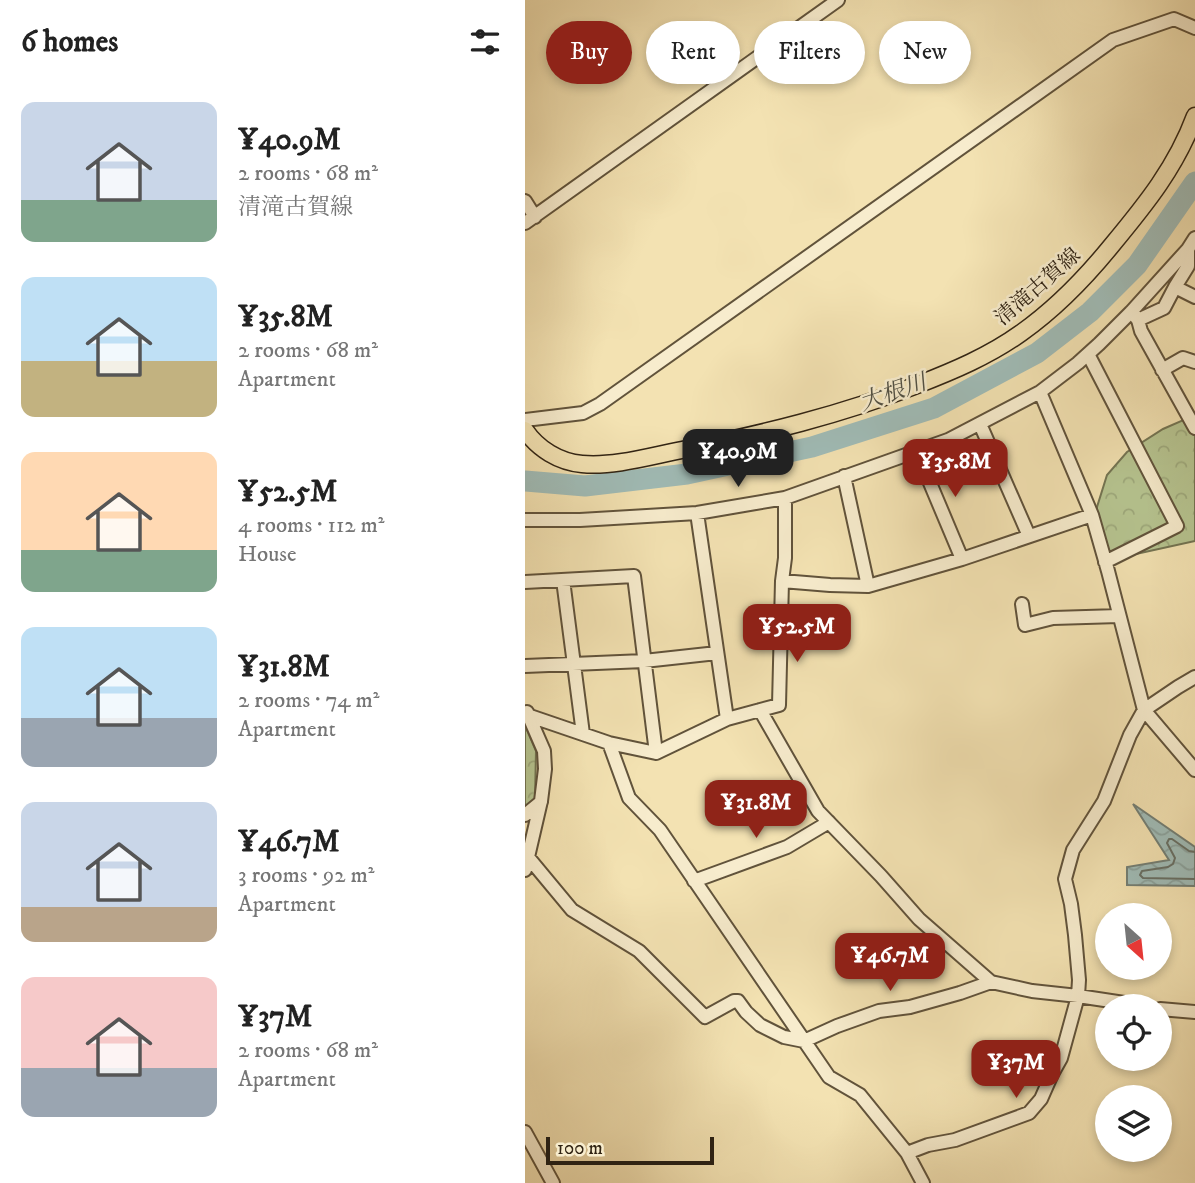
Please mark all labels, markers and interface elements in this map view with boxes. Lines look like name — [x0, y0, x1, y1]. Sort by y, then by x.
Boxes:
chip: Buy — [546, 21, 632, 84]
chip: Rent — [646, 21, 740, 84]
chip: Filters — [754, 21, 865, 84]
chip: New — [879, 21, 971, 84]
icon: filters — [466, 23, 504, 61]
text: 6 homes — [21, 24, 118, 61]
text: ¥40.9M — [238, 122, 341, 159]
icon: home — [77, 130, 161, 214]
text: 2 rooms · 68 m² — [238, 159, 378, 188]
text: 清滝古賀線 — [238, 193, 353, 222]
street label: 清滝古賀線 — [990, 243, 1086, 331]
text: ¥35.8M — [238, 299, 333, 336]
icon: home — [77, 305, 161, 389]
text: 2 rooms · 68 m² — [238, 336, 378, 365]
text: Apartment — [238, 365, 336, 394]
water label: 大根川 — [856, 367, 933, 418]
pin: ¥40.9M — [681, 430, 795, 489]
text: ¥40.9M — [699, 437, 778, 466]
pin: ¥35.8M — [898, 440, 1012, 499]
text: ¥35.8M — [919, 447, 991, 476]
text: ¥52.5M — [238, 474, 337, 511]
icon: home — [77, 480, 161, 564]
text: 4 rooms · 112 m² — [238, 511, 385, 540]
text: House — [238, 540, 296, 569]
pin: ¥52.5M — [740, 604, 854, 664]
text: ¥52.5M — [759, 612, 835, 641]
text: ¥31.8M — [238, 649, 330, 686]
icon: home — [77, 655, 161, 739]
text: 2 rooms · 74 m² — [238, 686, 379, 715]
text: Apartment — [238, 715, 336, 744]
pin: ¥31.8M — [699, 780, 813, 840]
text: ¥31.8M — [721, 788, 791, 817]
text: ¥46.7M — [238, 824, 340, 861]
icon: home — [77, 830, 161, 914]
text: 3 rooms · 92 m² — [238, 861, 375, 890]
text: Apartment — [238, 890, 336, 919]
north arrow — [1095, 903, 1173, 980]
map controls — [1095, 903, 1172, 1162]
pin: ¥46.7M — [833, 934, 947, 993]
text: ¥46.7M — [851, 941, 929, 970]
button: locate — [1095, 994, 1172, 1071]
text: ¥37M — [238, 999, 313, 1036]
icon: home — [77, 1005, 161, 1089]
text: 2 rooms · 68 m² — [238, 1036, 378, 1065]
pin: ¥37M — [975, 1040, 1057, 1100]
text: ¥37M — [987, 1048, 1045, 1077]
text: Apartment — [238, 1065, 336, 1094]
button: layers — [1095, 1085, 1172, 1162]
scale bar — [546, 1134, 714, 1166]
text: 100 m — [557, 1137, 603, 1160]

